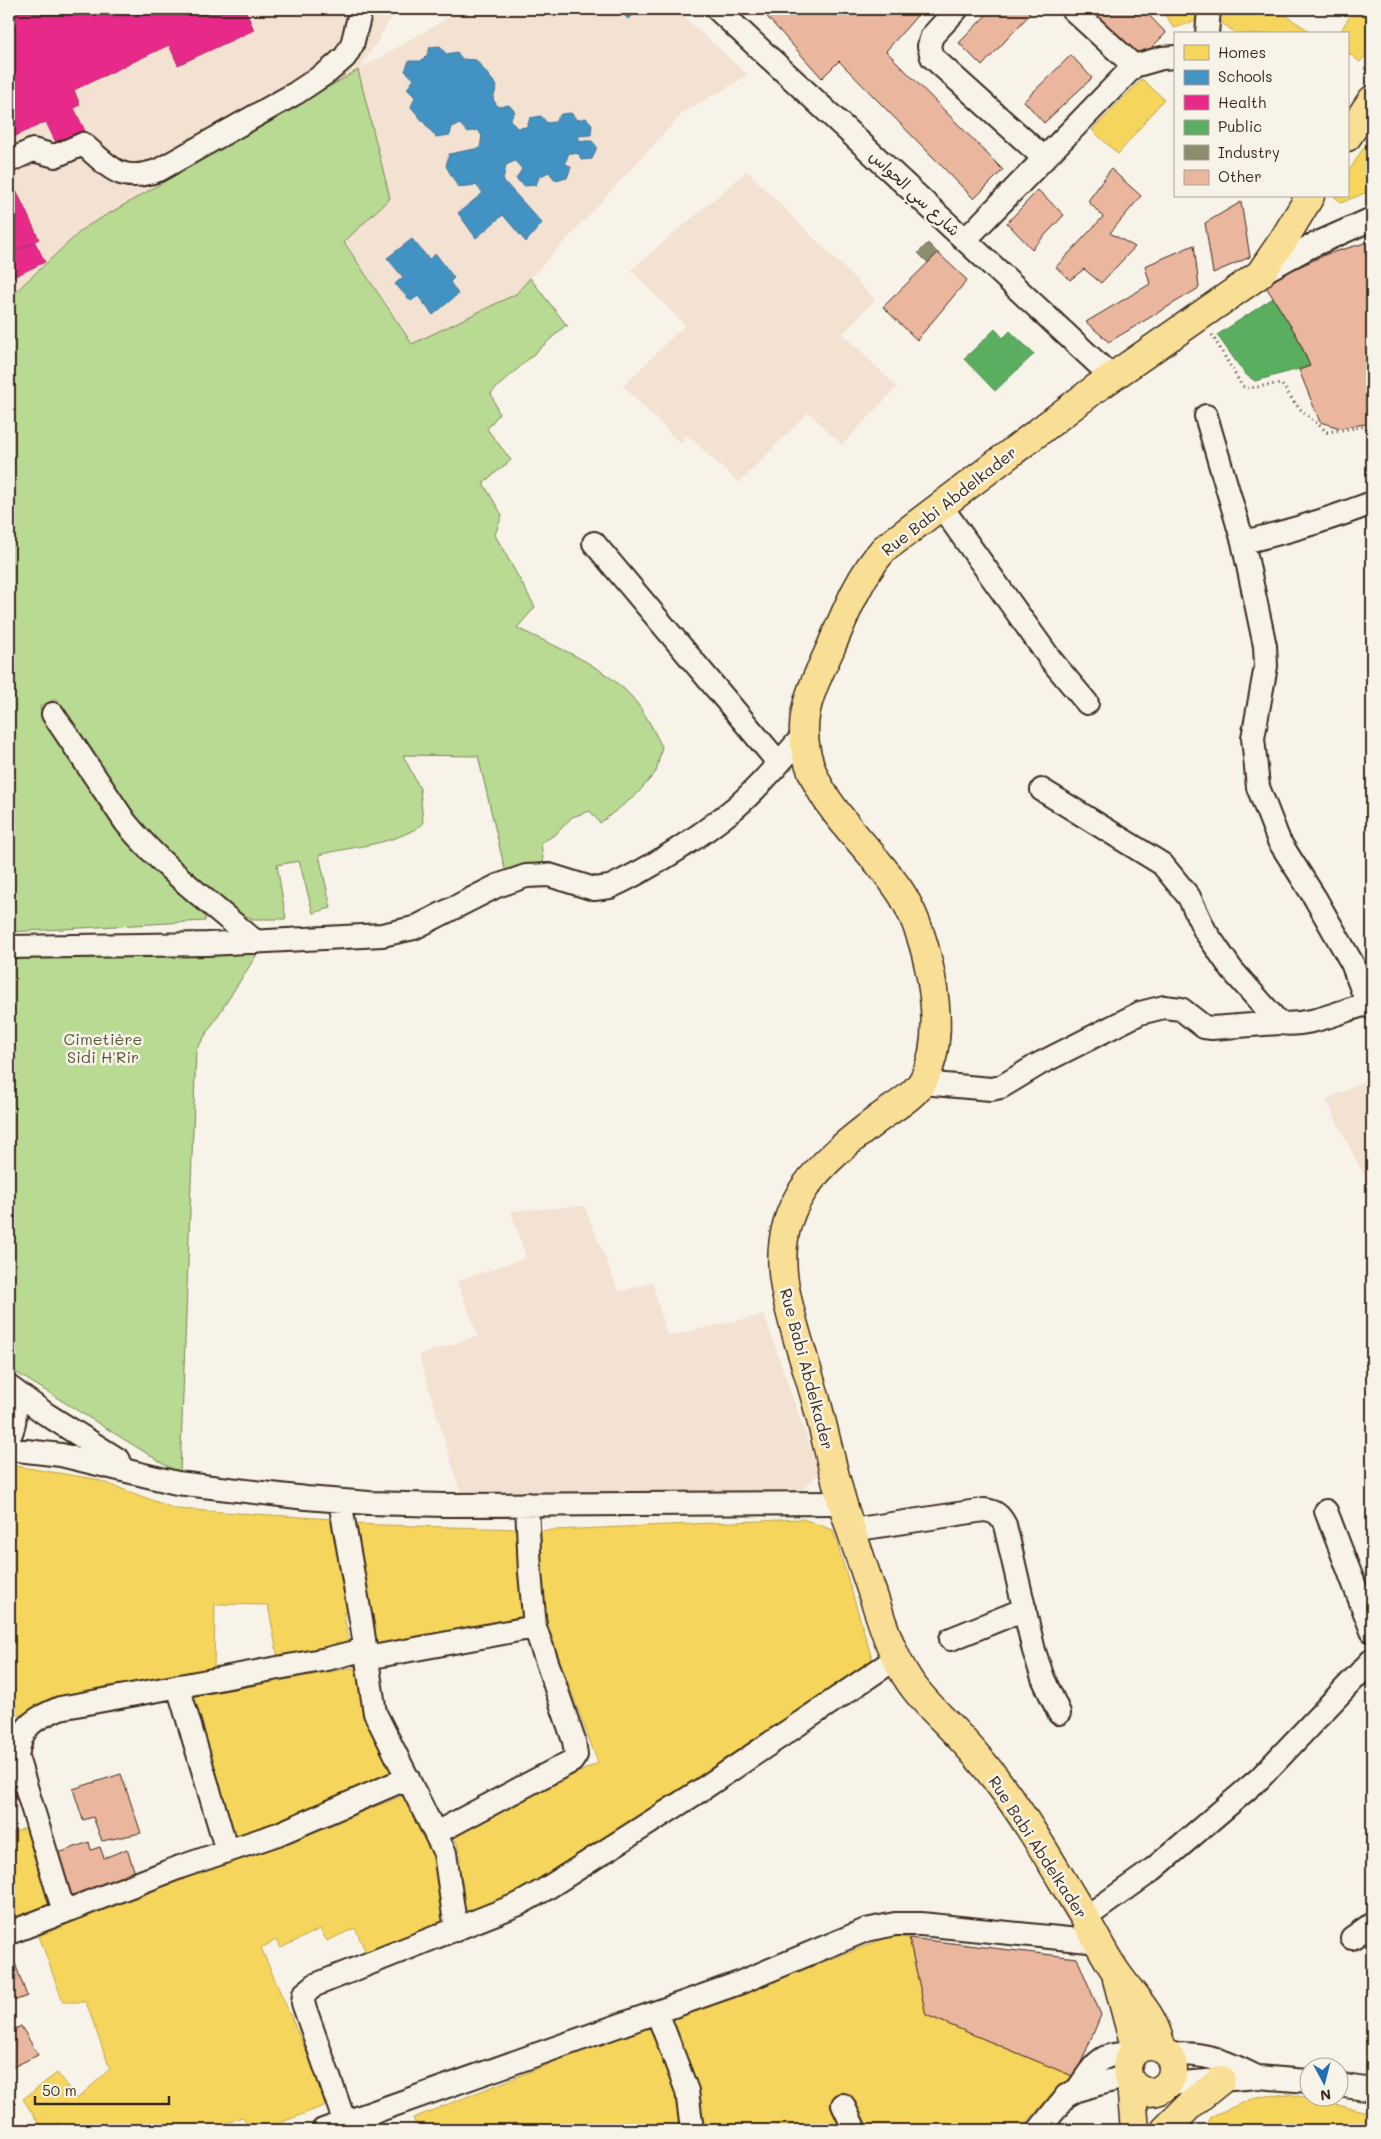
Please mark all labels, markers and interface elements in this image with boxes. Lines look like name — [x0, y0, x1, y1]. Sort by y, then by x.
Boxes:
legend — [1174, 32, 1348, 198]
text: Homes — [1218, 42, 1266, 62]
text: Schools — [1218, 66, 1273, 86]
text: Health — [1218, 92, 1266, 112]
text: Public — [1218, 116, 1262, 136]
text: Industry — [1218, 142, 1280, 162]
street label: شارع سي الحواس — [862, 145, 965, 244]
text: Other — [1218, 166, 1262, 186]
street label: Rue Babi Abdelkader — [877, 441, 1021, 560]
park label: Cimetière Sidi H'Rir — [64, 1028, 142, 1067]
street label: Rue Babi Abdelkader — [776, 1286, 839, 1452]
street label: Rue Babi Abdelkader — [984, 1771, 1092, 1922]
north arrow — [1298, 2056, 1348, 2106]
scale bar — [35, 2074, 169, 2106]
text: 50 m — [42, 2080, 77, 2100]
text: N — [1319, 2085, 1332, 2105]

